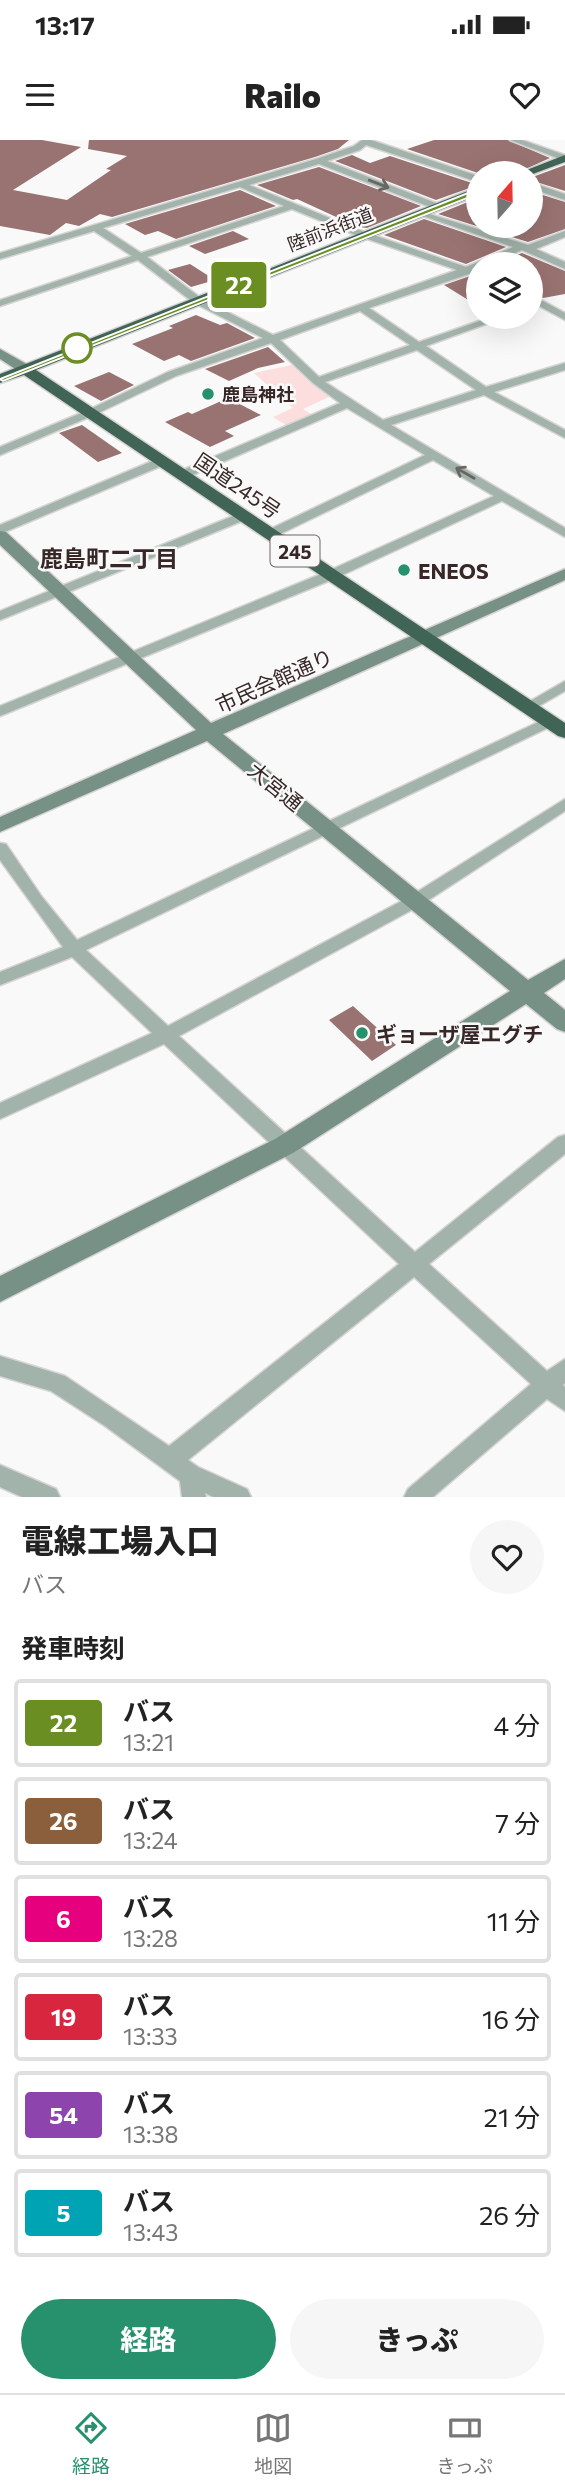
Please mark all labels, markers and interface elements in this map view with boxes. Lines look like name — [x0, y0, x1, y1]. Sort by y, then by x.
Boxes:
text: 13:17 — [35, 9, 95, 40]
text: Railo — [244, 75, 321, 115]
icon: menu — [21, 76, 59, 114]
icon: heart — [506, 76, 544, 114]
north arrow — [466, 161, 542, 238]
map controls — [466, 161, 543, 329]
one-way arrow — [367, 178, 389, 191]
street label: 陸前浜街道 — [284, 203, 376, 255]
button: layers — [466, 252, 543, 329]
line badge: 22 — [208, 262, 270, 308]
text: 22 — [225, 270, 253, 299]
unlabelled marker — [62, 333, 92, 363]
place label: 鹿島神社 — [222, 383, 294, 405]
marker: 鹿島神社 — [200, 386, 216, 402]
street label: 国道245号 — [190, 447, 286, 523]
one-way arrow — [455, 466, 475, 480]
road number: 245 — [270, 536, 320, 566]
district label: 鹿島町二丁目 — [40, 544, 178, 572]
place label: ENEOS — [418, 558, 489, 583]
marker: ENEOS — [396, 562, 412, 578]
street label: 市民会館通り — [211, 643, 337, 717]
street label: 大宮通 — [244, 756, 308, 816]
place label: ギョーザ屋エグチ — [376, 1021, 544, 1046]
marker: ギョーザ屋エグチ — [354, 1025, 370, 1041]
text: 電線工場入口 — [21, 1519, 219, 1560]
button: heart — [470, 1520, 544, 1594]
text: バス — [21, 1570, 67, 1598]
text: 発車時刻 — [21, 1632, 125, 1663]
text: バス — [123, 1695, 175, 1726]
text: 22 — [50, 1708, 77, 1737]
text: 4 分 — [493, 1709, 540, 1740]
text: 13:21 — [123, 1728, 174, 1756]
text: バス — [123, 1793, 175, 1824]
text: 26 — [49, 1806, 78, 1835]
text: 7 分 — [495, 1807, 540, 1838]
text: 13:24 — [123, 1826, 178, 1854]
text: バス — [123, 1891, 175, 1922]
text: 6 — [56, 1904, 71, 1933]
text: 11 分 — [487, 1905, 540, 1936]
text: 13:28 — [123, 1924, 178, 1952]
text: バス — [123, 1989, 175, 2020]
text: 19 — [51, 2002, 76, 2031]
text: 16 分 — [482, 2003, 540, 2034]
text: 13:33 — [123, 2022, 178, 2050]
text: バス — [123, 2087, 175, 2118]
text: 54 — [49, 2100, 78, 2129]
text: 21 分 — [483, 2101, 540, 2132]
text: 13:38 — [123, 2120, 178, 2148]
text: バス — [123, 2185, 175, 2216]
text: 5 — [57, 2198, 71, 2227]
text: 26 分 — [479, 2199, 540, 2230]
text: 13:43 — [123, 2218, 178, 2246]
button: 経路 — [21, 2299, 276, 2379]
button: きっぷ — [290, 2299, 544, 2379]
tab: 経路 — [72, 2409, 110, 2478]
tab: 地図 — [254, 2409, 292, 2478]
tab: きっぷ — [437, 2409, 493, 2478]

